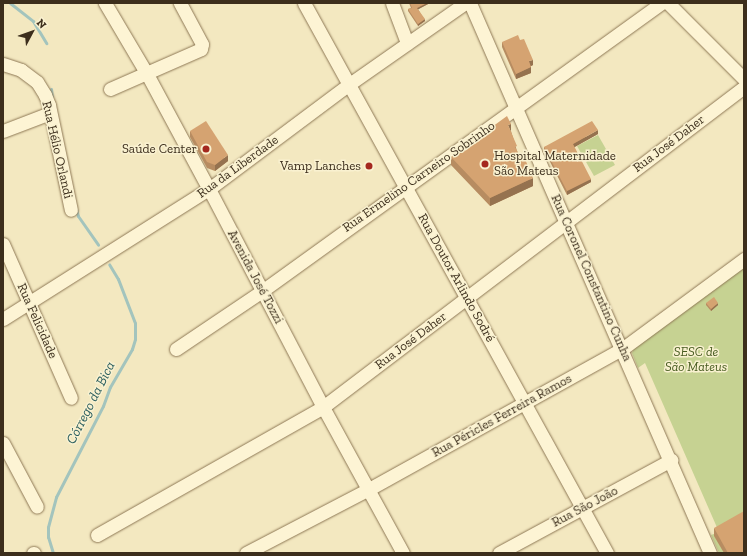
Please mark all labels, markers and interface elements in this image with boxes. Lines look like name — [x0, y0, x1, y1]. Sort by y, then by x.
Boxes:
north arrow — [12, 12, 52, 52]
text: N — [34, 16, 49, 31]
street label: Rua Hélio Orlandi — [38, 100, 76, 200]
street label: Rua José Daher — [630, 112, 708, 176]
street label: Rua Ermelino Carneiro Sobrinho — [340, 118, 498, 236]
street label: Rua da Liberdade — [194, 132, 282, 202]
place label: Saúde Center — [122, 141, 197, 157]
marker: Saúde Center — [200, 143, 212, 155]
place label: Hospital Maternidade São Mateus — [494, 149, 616, 180]
place label: Vamp Lanches — [280, 158, 361, 174]
marker: Hospital Maternidade São Mateus — [479, 158, 491, 170]
marker: Vamp Lanches — [364, 161, 374, 171]
street label: Rua Coronel Constantino Cunha — [547, 192, 635, 364]
street label: Rua Doutor Arlindo Sodré — [414, 211, 498, 345]
street label: Avenida José Tozzi — [224, 227, 286, 327]
street label: Rua Felicidade — [13, 281, 61, 361]
street label: Rua José Daher — [372, 309, 450, 373]
park label: SESC de São Mateus — [665, 345, 727, 376]
water label: Córrego da Bica — [63, 359, 119, 447]
street label: Rua Péricles Ferreira Ramos — [429, 371, 575, 461]
street label: Rua São João — [549, 483, 621, 531]

